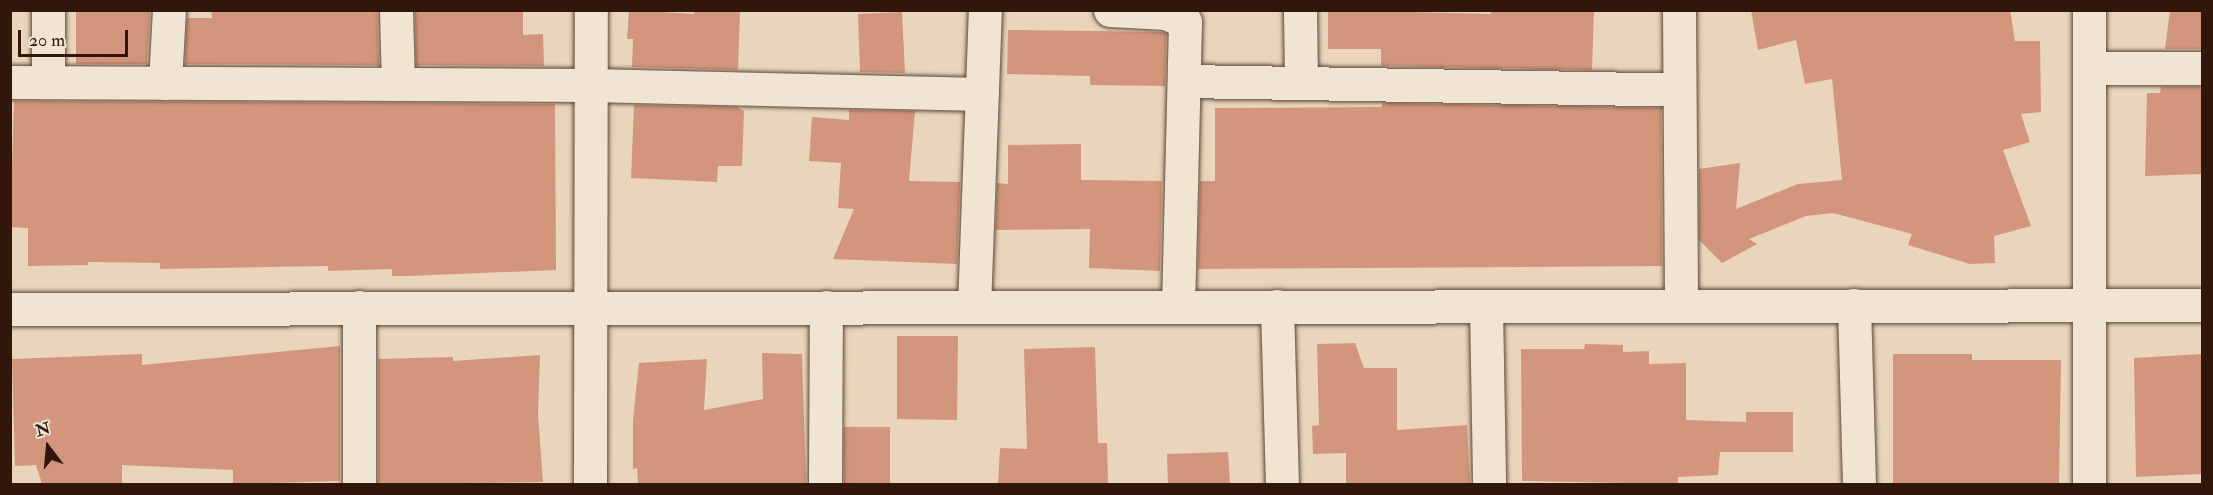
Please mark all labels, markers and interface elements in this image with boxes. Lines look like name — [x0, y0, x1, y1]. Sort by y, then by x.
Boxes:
scale bar — [21, 18, 130, 56]
text: 20 m — [29, 29, 65, 52]
north arrow — [18, 417, 78, 477]
text: N — [33, 418, 53, 441]

